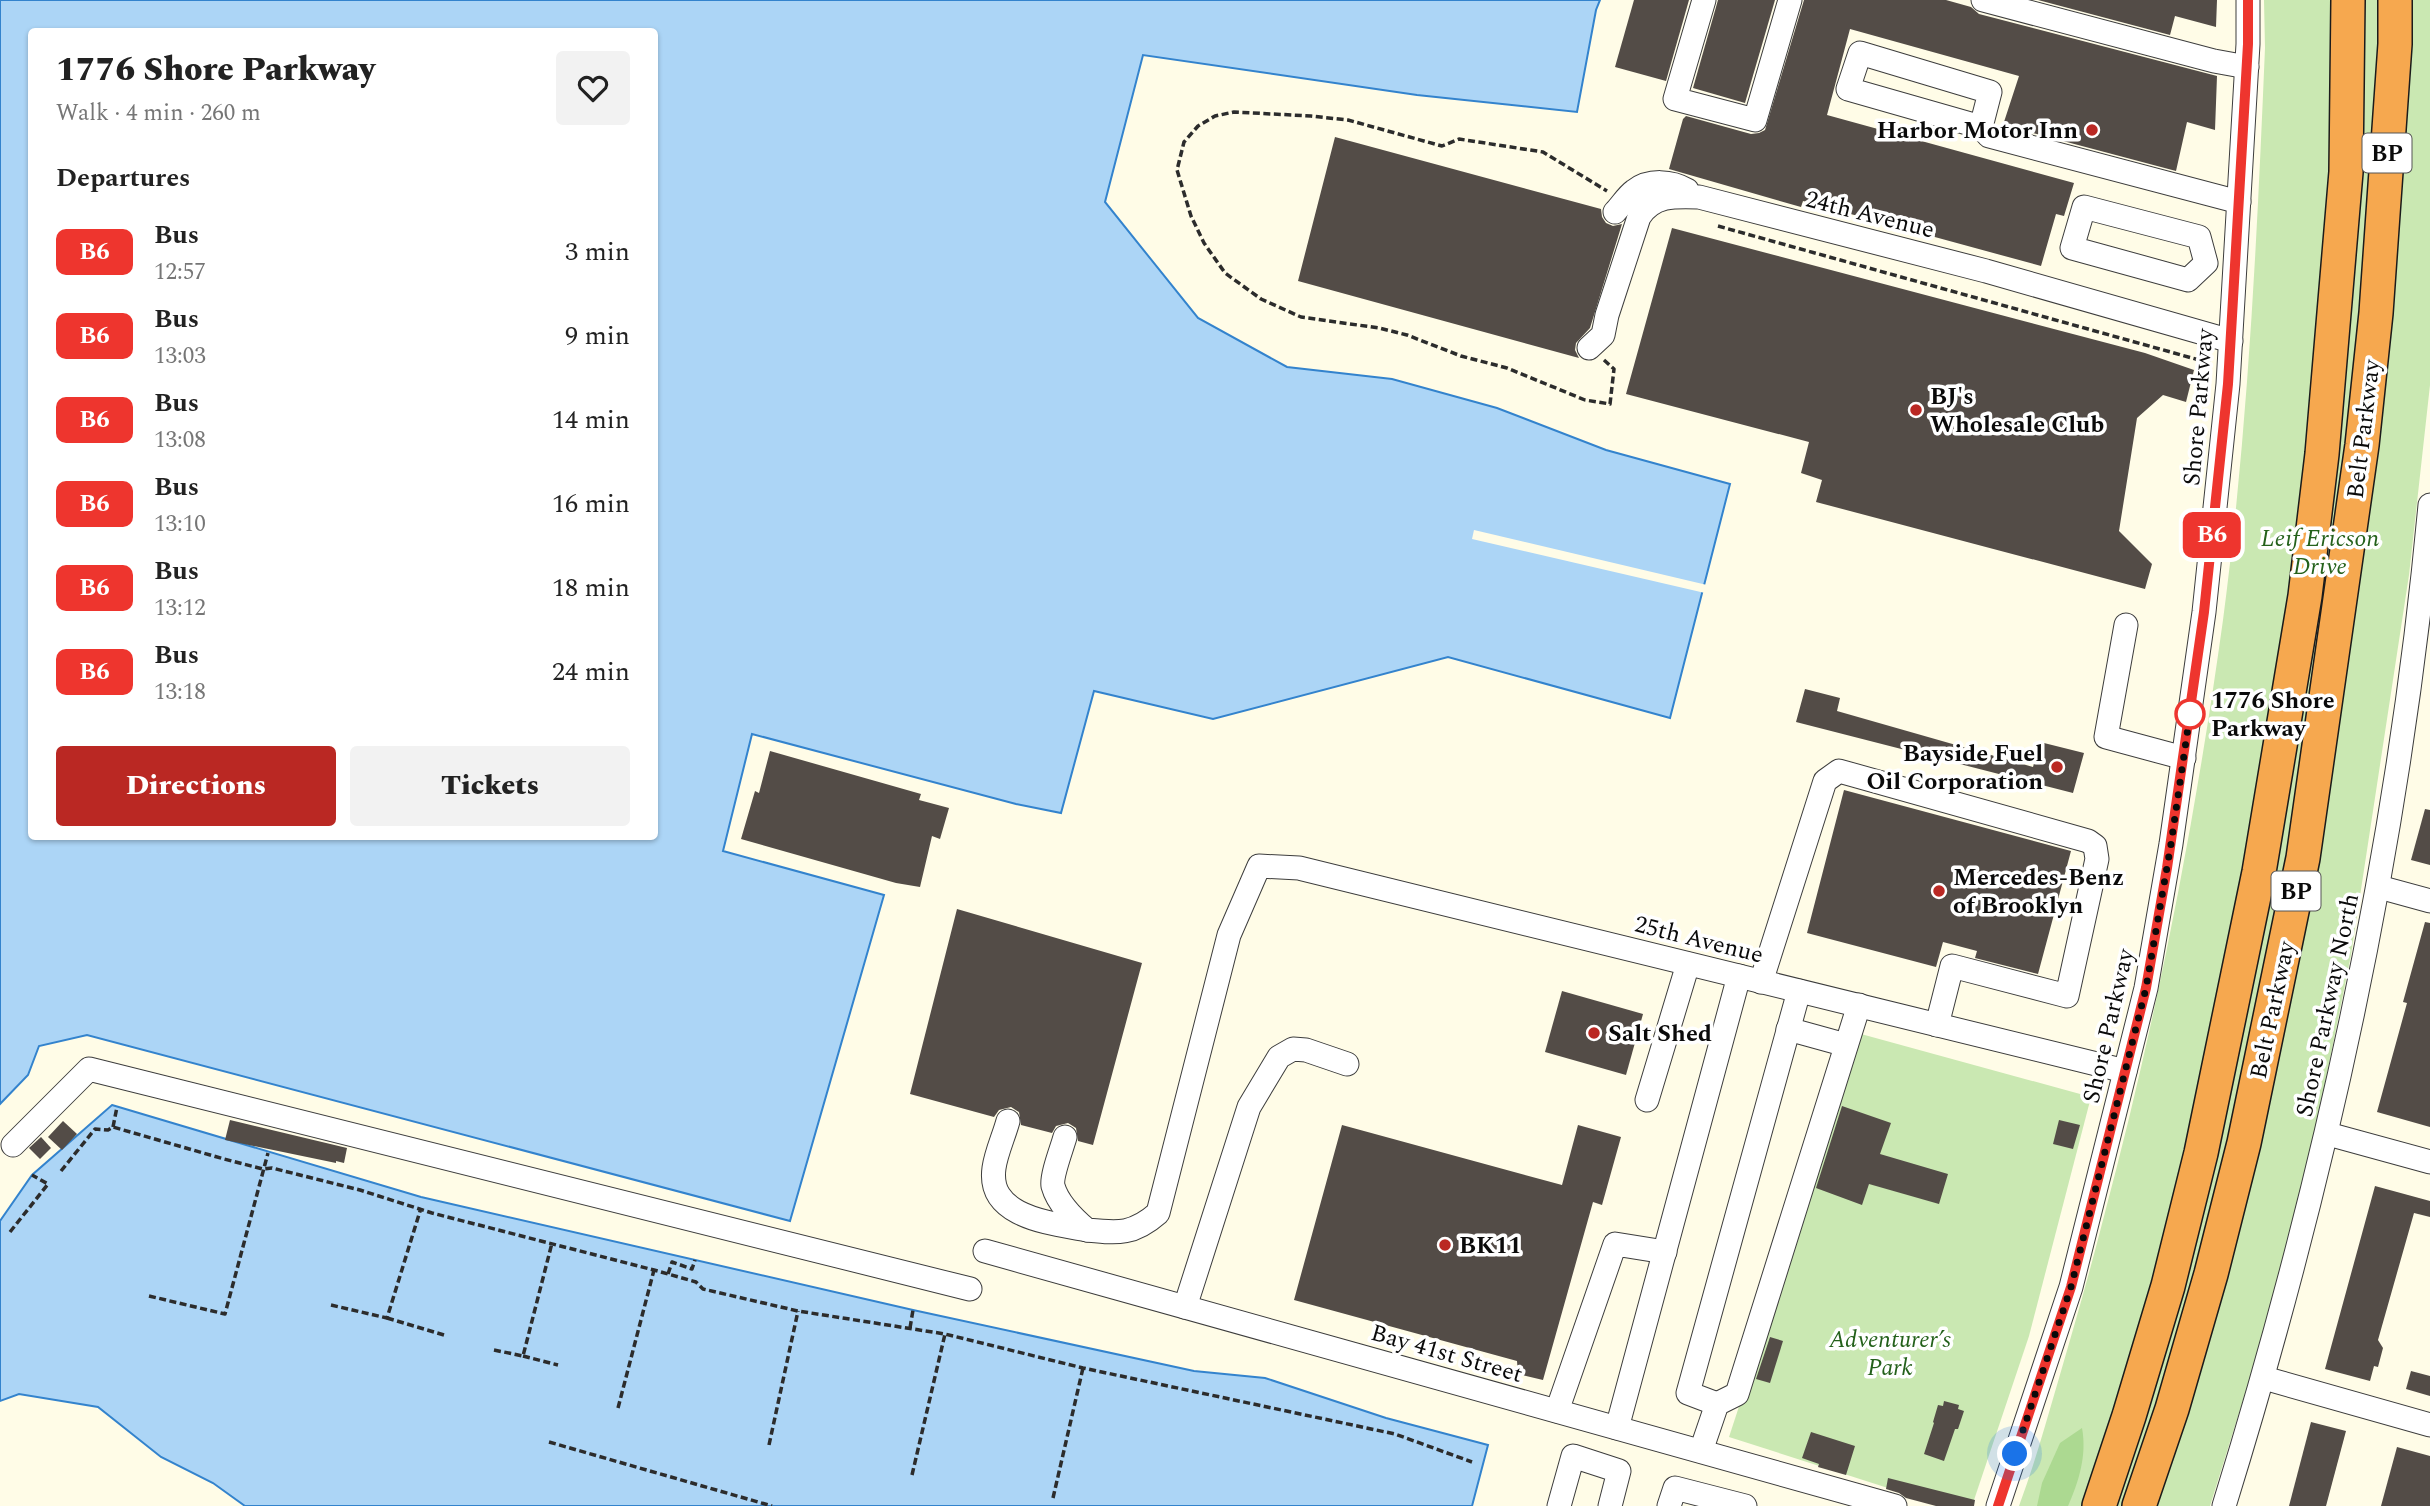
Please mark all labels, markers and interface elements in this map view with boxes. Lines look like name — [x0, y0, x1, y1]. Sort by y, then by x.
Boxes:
text: 1776 Shore Parkway — [56, 45, 375, 95]
button: heart — [556, 51, 630, 125]
text: Walk · 4 min · 260 m — [56, 96, 261, 131]
place label: Harbor Motor Inn — [1877, 113, 2078, 149]
marker: Harbor Motor Inn — [2084, 122, 2100, 138]
road number: BP — [2362, 134, 2412, 172]
text: Departures — [56, 158, 190, 198]
street label: 24th Avenue — [1802, 182, 1938, 248]
text: Bus — [154, 215, 199, 255]
text: 3 min — [565, 232, 630, 272]
text: B6 — [79, 234, 110, 270]
text: 12:57 — [154, 255, 206, 290]
text: Bus — [154, 299, 199, 339]
text: 9 min — [565, 316, 630, 356]
text: B6 — [79, 318, 110, 354]
street label: Shore Parkway — [2174, 326, 2224, 487]
text: 13:03 — [154, 339, 206, 374]
street label: Belt Parkway — [2338, 356, 2391, 501]
place label: BJ's Wholesale Club — [1930, 379, 2104, 443]
text: Bus — [154, 383, 199, 423]
text: 14 min — [552, 400, 630, 440]
text: B6 — [79, 402, 110, 438]
marker: BJ's Wholesale Club — [1908, 402, 1924, 418]
text: 13:08 — [154, 423, 206, 458]
text: Bus — [154, 467, 199, 507]
text: 16 min — [552, 484, 630, 524]
text: B6 — [79, 486, 110, 522]
text: 13:10 — [154, 507, 206, 542]
line badge: B6 — [2180, 512, 2244, 558]
text: B6 — [2197, 517, 2227, 553]
park label: Leif Ericson Drive — [2261, 521, 2380, 585]
text: Bus — [154, 551, 199, 591]
text: 18 min — [552, 568, 630, 608]
text: B6 — [79, 570, 110, 606]
text: 13:12 — [154, 591, 206, 626]
text: Bus — [154, 635, 199, 675]
text: 24 min — [552, 652, 630, 692]
text: B6 — [79, 654, 110, 690]
text: 13:18 — [154, 675, 206, 710]
place label: 1776 Shore Parkway — [2211, 683, 2335, 747]
marker: 1776 Shore Parkway — [2175, 699, 2205, 729]
place label: Bayside Fuel Oil Corporation — [1866, 736, 2043, 800]
button: Directions — [56, 746, 336, 826]
button: Tickets — [350, 746, 630, 826]
marker: Bayside Fuel Oil Corporation — [2049, 759, 2065, 775]
place label: Mercedes-Benz of Brooklyn — [1953, 860, 2124, 924]
road number: BP — [2272, 872, 2320, 911]
marker: Mercedes-Benz of Brooklyn — [1931, 883, 1947, 899]
street label: Shore Parkway North — [2287, 890, 2369, 1120]
street label: 25th Avenue — [1631, 907, 1767, 973]
street label: Belt Parkway — [2241, 937, 2305, 1082]
street label: Shore Parkway — [2074, 944, 2145, 1107]
place label: Salt Shed — [1608, 1016, 1712, 1052]
marker: Salt Shed — [1586, 1025, 1602, 1041]
place label: BK11 — [1459, 1228, 1521, 1264]
marker: BK11 — [1437, 1237, 1453, 1253]
street label: Bay 41st Street — [1367, 1315, 1527, 1393]
park label: Adventurer’s Park — [1828, 1322, 1952, 1386]
your location — [1997, 1436, 2032, 1471]

